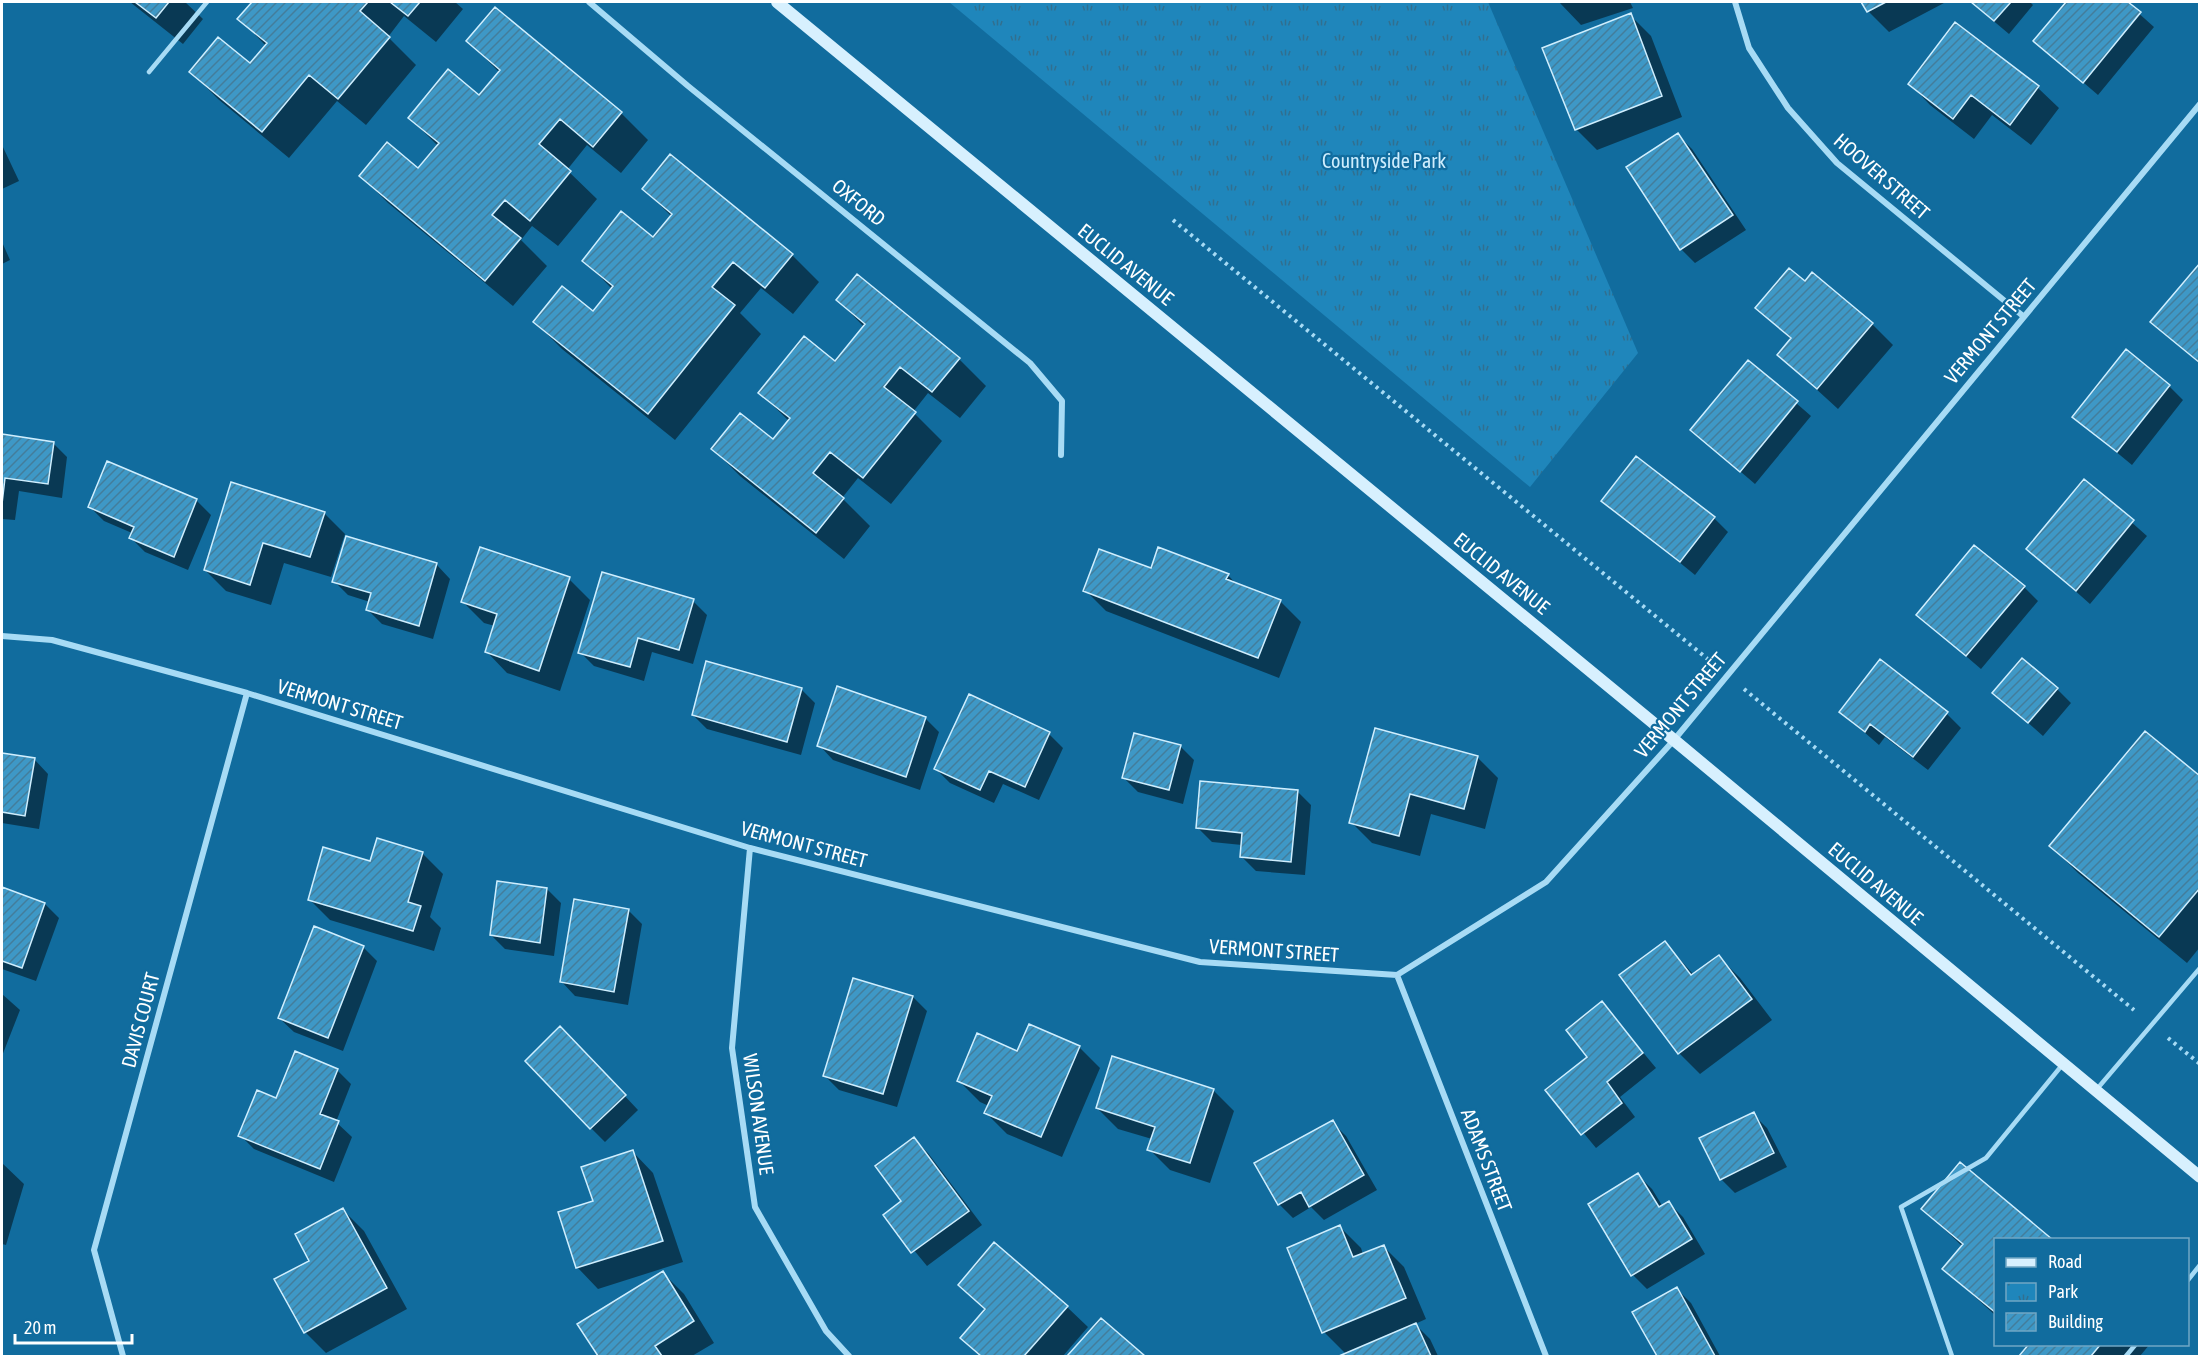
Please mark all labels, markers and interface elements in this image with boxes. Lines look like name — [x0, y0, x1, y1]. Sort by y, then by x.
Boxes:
street label: HOOVER STREET — [1830, 128, 1935, 224]
park label: Countryside Park — [1322, 149, 1446, 172]
street label: OXFORD — [828, 174, 890, 230]
street label: EUCLID AVENUE — [1074, 219, 1179, 310]
street label: VERMONT STREET — [1939, 274, 2041, 388]
street label: EUCLID AVENUE — [1450, 528, 1555, 619]
street label: VERMONT STREET — [1629, 648, 1731, 762]
street label: VERMONT STREET — [275, 674, 406, 734]
street label: VERMONT STREET — [738, 816, 870, 872]
street label: EUCLID AVENUE — [1824, 837, 1928, 929]
street label: VERMONT STREET — [1208, 934, 1340, 966]
street label: DAVIS COURT — [116, 970, 164, 1070]
street label: WILSON AVENUE — [739, 1052, 779, 1176]
street label: ADAMS STREET — [1457, 1105, 1517, 1215]
legend — [1994, 1238, 2189, 1346]
text: Road — [2048, 1251, 2082, 1272]
text: Park — [2048, 1281, 2078, 1302]
scale bar — [15, 1307, 132, 1345]
text: Building — [2048, 1311, 2103, 1332]
text: 20 m — [24, 1317, 56, 1338]

